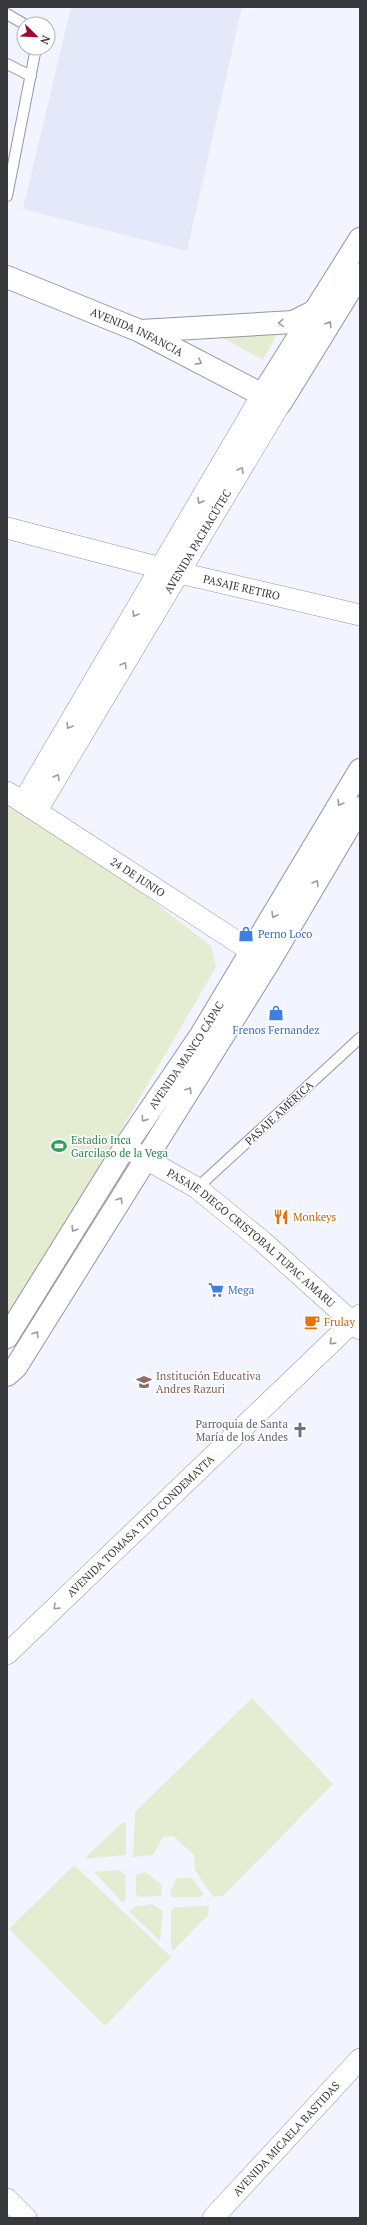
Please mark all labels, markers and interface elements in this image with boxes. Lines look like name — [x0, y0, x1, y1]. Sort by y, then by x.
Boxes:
north arrow — [16, 16, 56, 56]
text: N — [37, 33, 53, 47]
street label: AVENIDA INFANCIA — [88, 305, 186, 360]
one-way arrow — [278, 319, 284, 327]
one-way arrow — [324, 321, 332, 328]
one-way arrow — [195, 357, 202, 365]
one-way arrow — [237, 467, 244, 474]
street label: AVENIDA PACHACÚTEC — [161, 487, 234, 596]
one-way arrow — [198, 497, 205, 505]
street label: PASAJE RETIRO — [202, 572, 281, 603]
one-way arrow — [132, 610, 139, 617]
one-way arrow — [120, 662, 127, 669]
one-way arrow — [66, 721, 73, 729]
one-way arrow — [52, 774, 60, 781]
one-way arrow — [338, 799, 345, 806]
street label: 24 DE JUNIO — [108, 854, 168, 900]
one-way arrow — [311, 880, 318, 887]
one-way arrow — [271, 911, 278, 918]
shop icon: Perno Loco — [237, 925, 255, 943]
place label: Perno Loco — [258, 927, 312, 941]
street label: AVENIDA MANCO CÁPAC — [146, 999, 227, 1112]
shop icon: Frenos Fernandez — [267, 1004, 285, 1022]
place label: Frenos Fernandez — [232, 1023, 320, 1037]
street label: PASAJE AMÉRICA — [242, 1078, 316, 1148]
one-way arrow — [184, 1087, 191, 1094]
one-way arrow — [141, 1115, 149, 1122]
place label: Estadio Inca Garcilaso de la Vega — [71, 1133, 169, 1160]
sports icon: Estadio Inca Garcilaso de la Vega — [50, 1137, 68, 1155]
street label: PASAJE DIEGO CRISTOBAL TUPAC AMARU — [165, 1165, 338, 1311]
one-way arrow — [115, 1197, 123, 1204]
restaurant icon: Monkeys — [272, 1208, 290, 1226]
place label: Monkeys — [293, 1210, 337, 1224]
one-way arrow — [71, 1225, 79, 1232]
supermarket icon: Mega — [207, 1281, 225, 1299]
place label: Mega — [228, 1283, 255, 1297]
cafe icon: Frulay — [303, 1313, 321, 1331]
place label: Frulay — [324, 1315, 355, 1329]
one-way arrow — [31, 1331, 39, 1338]
one-way arrow — [329, 1337, 337, 1345]
place label: Institución Educativa Andres Razuri — [156, 1369, 261, 1396]
school or university icon: Institución Educativa Andres Razuri — [135, 1373, 153, 1391]
place label: Parroquia de Santa María de los Andes — [196, 1417, 288, 1444]
church icon: Parroquia de Santa María de los Andes — [291, 1421, 309, 1439]
street label: AVENIDA TOMASA TITO CONDEMAYTA — [64, 1452, 217, 1600]
one-way arrow — [53, 1602, 61, 1609]
street label: AVENIDA MICAELA BASTIDAS — [230, 2078, 343, 2199]

